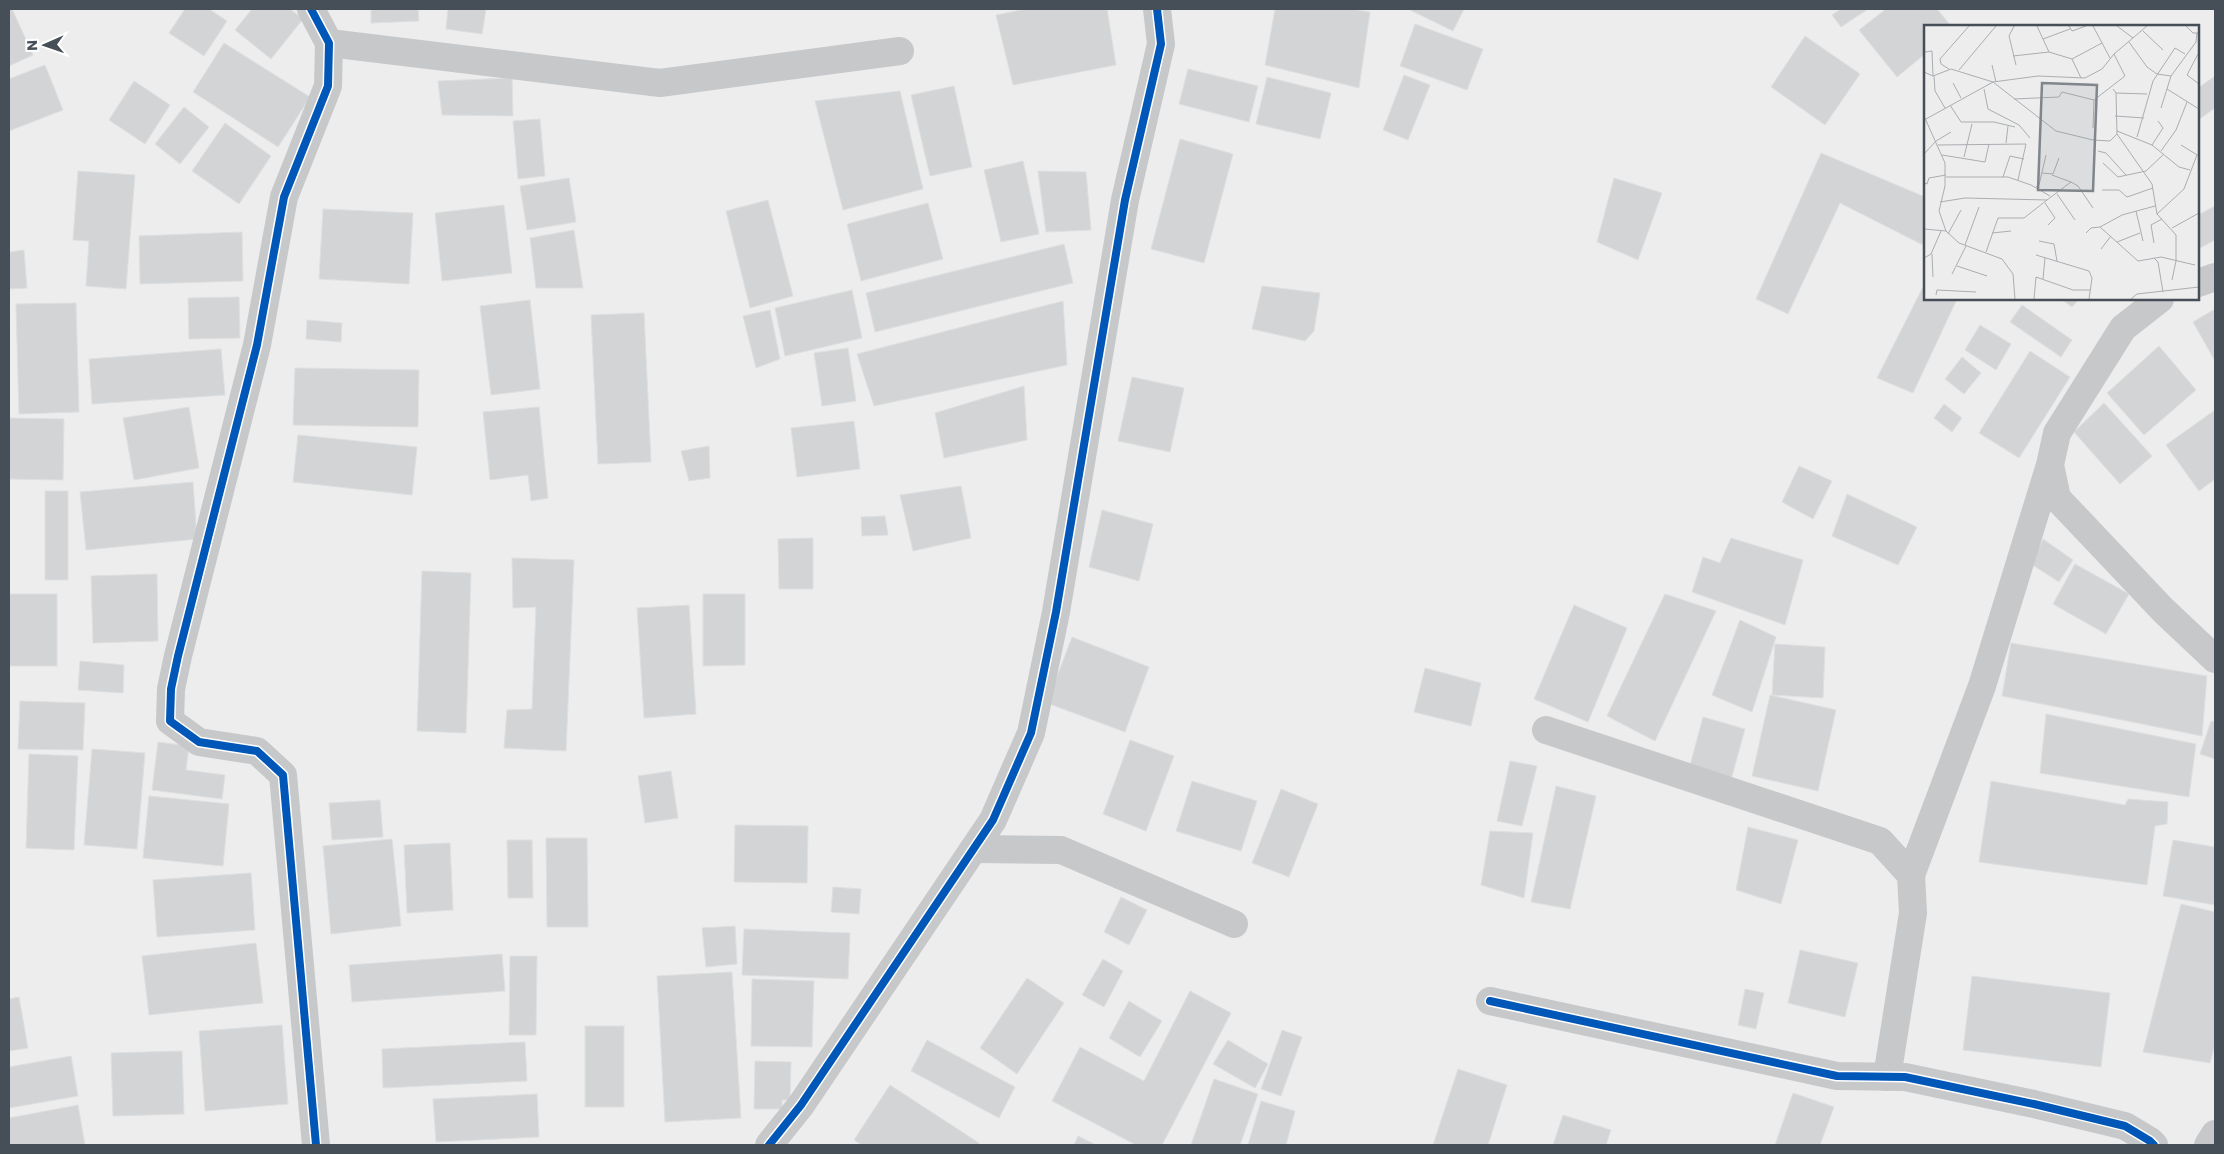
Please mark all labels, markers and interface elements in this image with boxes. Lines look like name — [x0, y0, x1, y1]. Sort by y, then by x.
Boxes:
north arrow — [20, 20, 70, 70]
inset map — [1924, 25, 2199, 300]
text: N — [22, 40, 42, 51]

